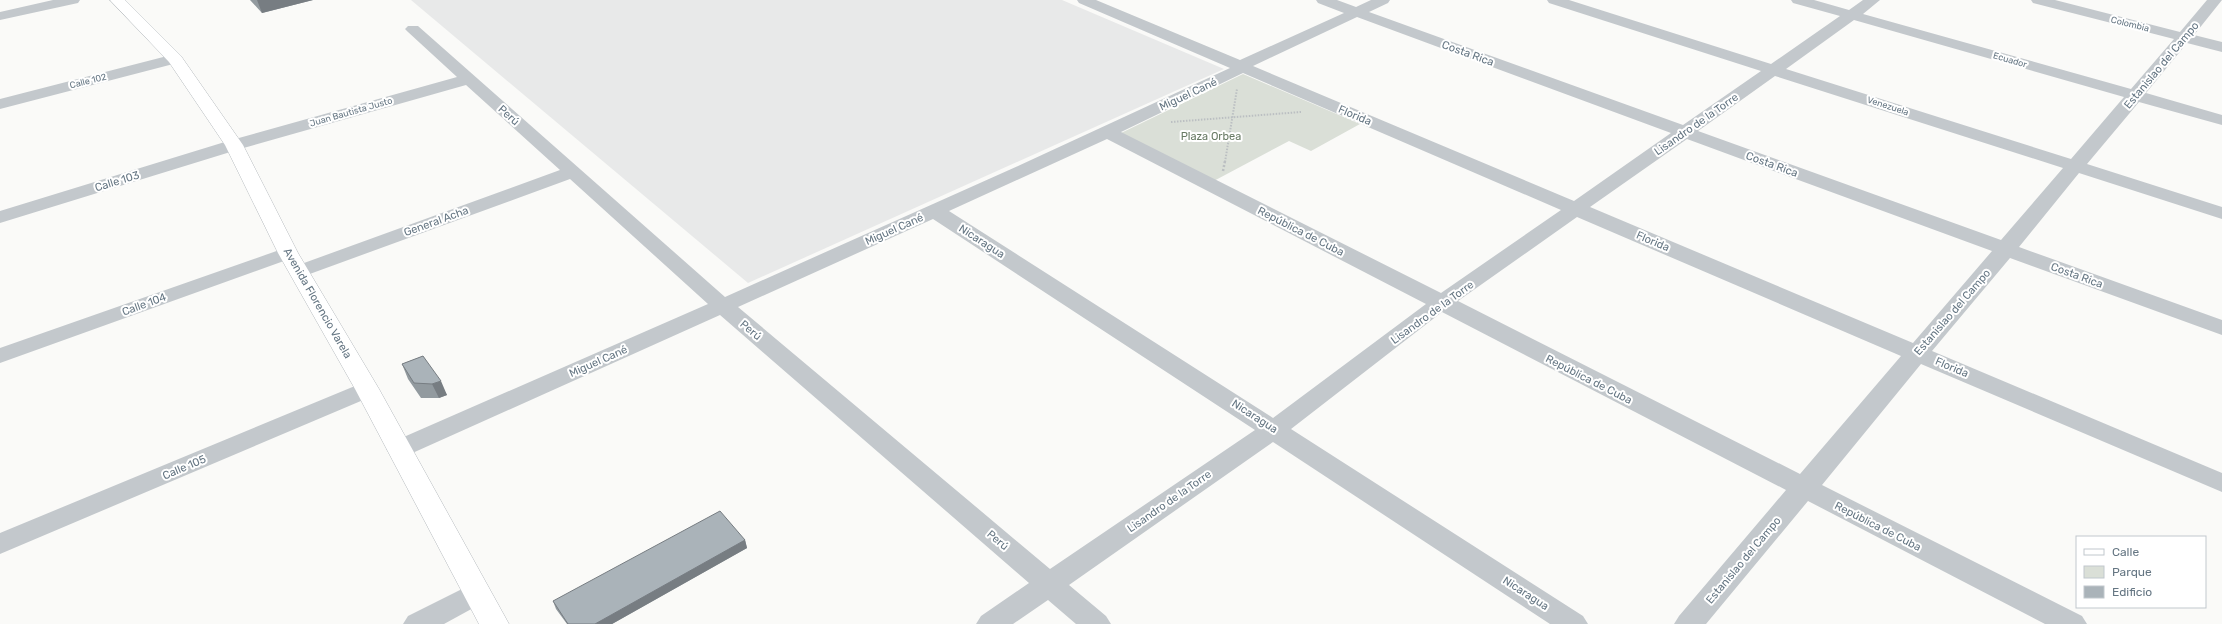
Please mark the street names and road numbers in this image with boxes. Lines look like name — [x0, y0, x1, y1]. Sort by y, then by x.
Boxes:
street label: Colombia — [2110, 14, 2150, 34]
street label: Estanislao del Campo — [2121, 19, 2202, 111]
street label: Costa Rica — [1440, 38, 1496, 69]
street label: Ecuador — [1992, 50, 2029, 70]
street label: Calle 102 — [69, 72, 107, 90]
street label: Miguel Cané — [1157, 75, 1219, 114]
street label: Lisandro de la Torre — [1652, 91, 1741, 158]
street label: Juan Bautista Justo — [309, 95, 393, 129]
street label: Venezuela — [1866, 95, 1910, 117]
street label: Perú — [495, 103, 522, 128]
street label: Florida — [1336, 103, 1373, 128]
street label: Costa Rica — [1744, 149, 1800, 180]
street label: Calle 103 — [93, 168, 141, 194]
street label: General Acha — [402, 204, 470, 239]
street label: República de Cuba — [1255, 204, 1346, 259]
street label: Miguel Cané — [863, 211, 925, 248]
street label: Nicaragua — [956, 222, 1007, 261]
street label: Florida — [1634, 229, 1671, 254]
street label: Avenida Florencio Varela — [281, 246, 354, 361]
street label: Costa Rica — [2049, 260, 2105, 291]
street label: Estanislao del Campo — [1912, 267, 1993, 358]
street label: Lisandro de la Torre — [1388, 278, 1476, 347]
street label: Calle 104 — [120, 290, 168, 318]
street label: Perú — [737, 318, 764, 343]
street label: Miguel Cané — [567, 343, 629, 380]
street label: República de Cuba — [1543, 352, 1634, 407]
street label: Florida — [1933, 355, 1970, 380]
street label: Nicaragua — [1229, 397, 1280, 436]
street label: Calle 105 — [161, 452, 208, 482]
street label: Lisandro de la Torre — [1125, 468, 1214, 535]
street label: República de Cuba — [1832, 499, 1923, 554]
street label: Estanislao del Campo — [1703, 514, 1784, 606]
street label: Perú — [984, 528, 1011, 553]
street label: Nicaragua — [1500, 574, 1551, 613]

